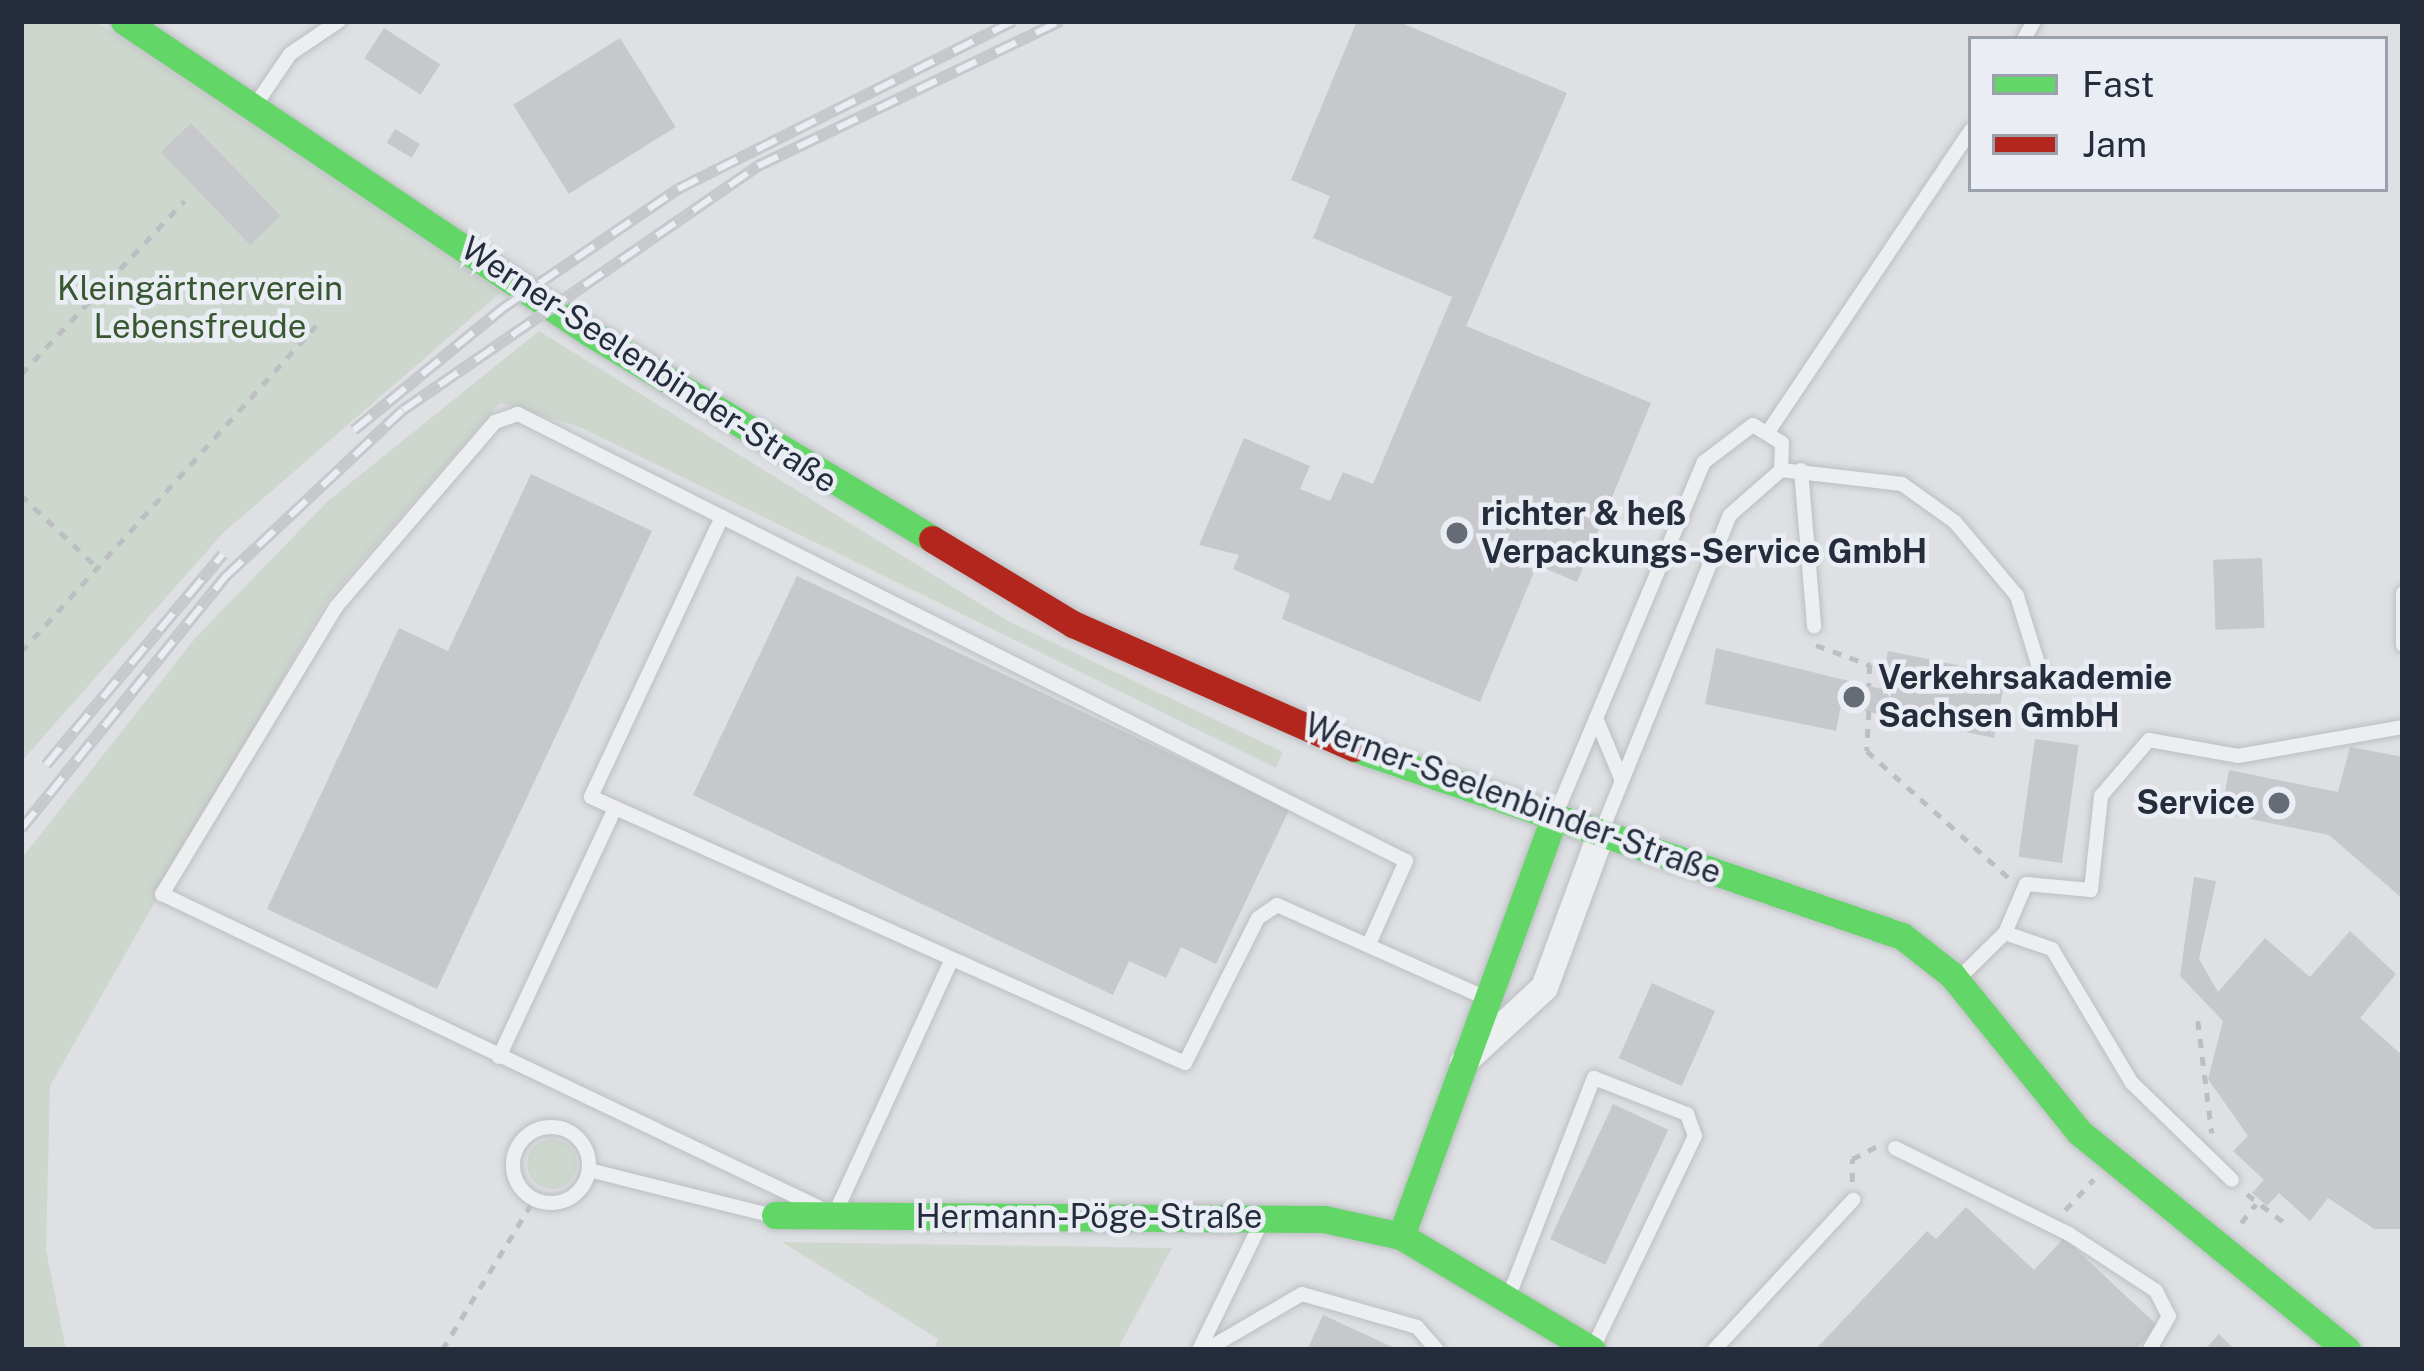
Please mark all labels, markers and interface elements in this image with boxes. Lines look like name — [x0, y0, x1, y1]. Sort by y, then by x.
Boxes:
legend — [1968, 36, 2388, 192]
text: Fast — [2082, 63, 2155, 105]
text: Jam — [2082, 123, 2147, 165]
street label: Werner-Seelenbinder-Straße — [454, 229, 844, 501]
park label: Kleingärtnerverein Lebensfreude — [57, 269, 343, 347]
place label: richter & heß Verpackungs-Service GmbH — [1481, 494, 1927, 572]
marker: richter & heß Verpackungs-Service GmbH — [1444, 520, 1470, 546]
place label: Verkehrsakademie Sachsen GmbH — [1878, 658, 2172, 736]
marker: Verkehrsakademie Sachsen GmbH — [1841, 684, 1867, 710]
street label: Werner-Seelenbinder-Straße — [1299, 705, 1727, 893]
place label: Service — [2136, 783, 2255, 823]
marker: Service — [2266, 790, 2292, 816]
street label: Hermann-Pöge-Straße — [916, 1197, 1262, 1237]

